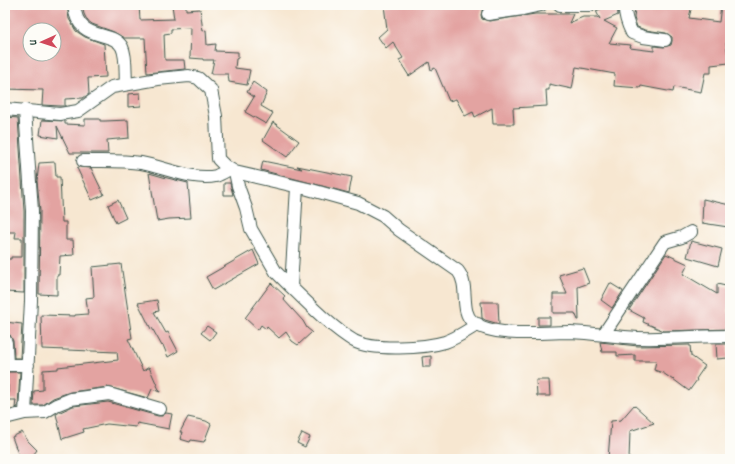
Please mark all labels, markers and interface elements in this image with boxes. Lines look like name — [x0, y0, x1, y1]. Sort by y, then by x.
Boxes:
north arrow — [22, 22, 62, 62]
text: U — [26, 39, 42, 45]

